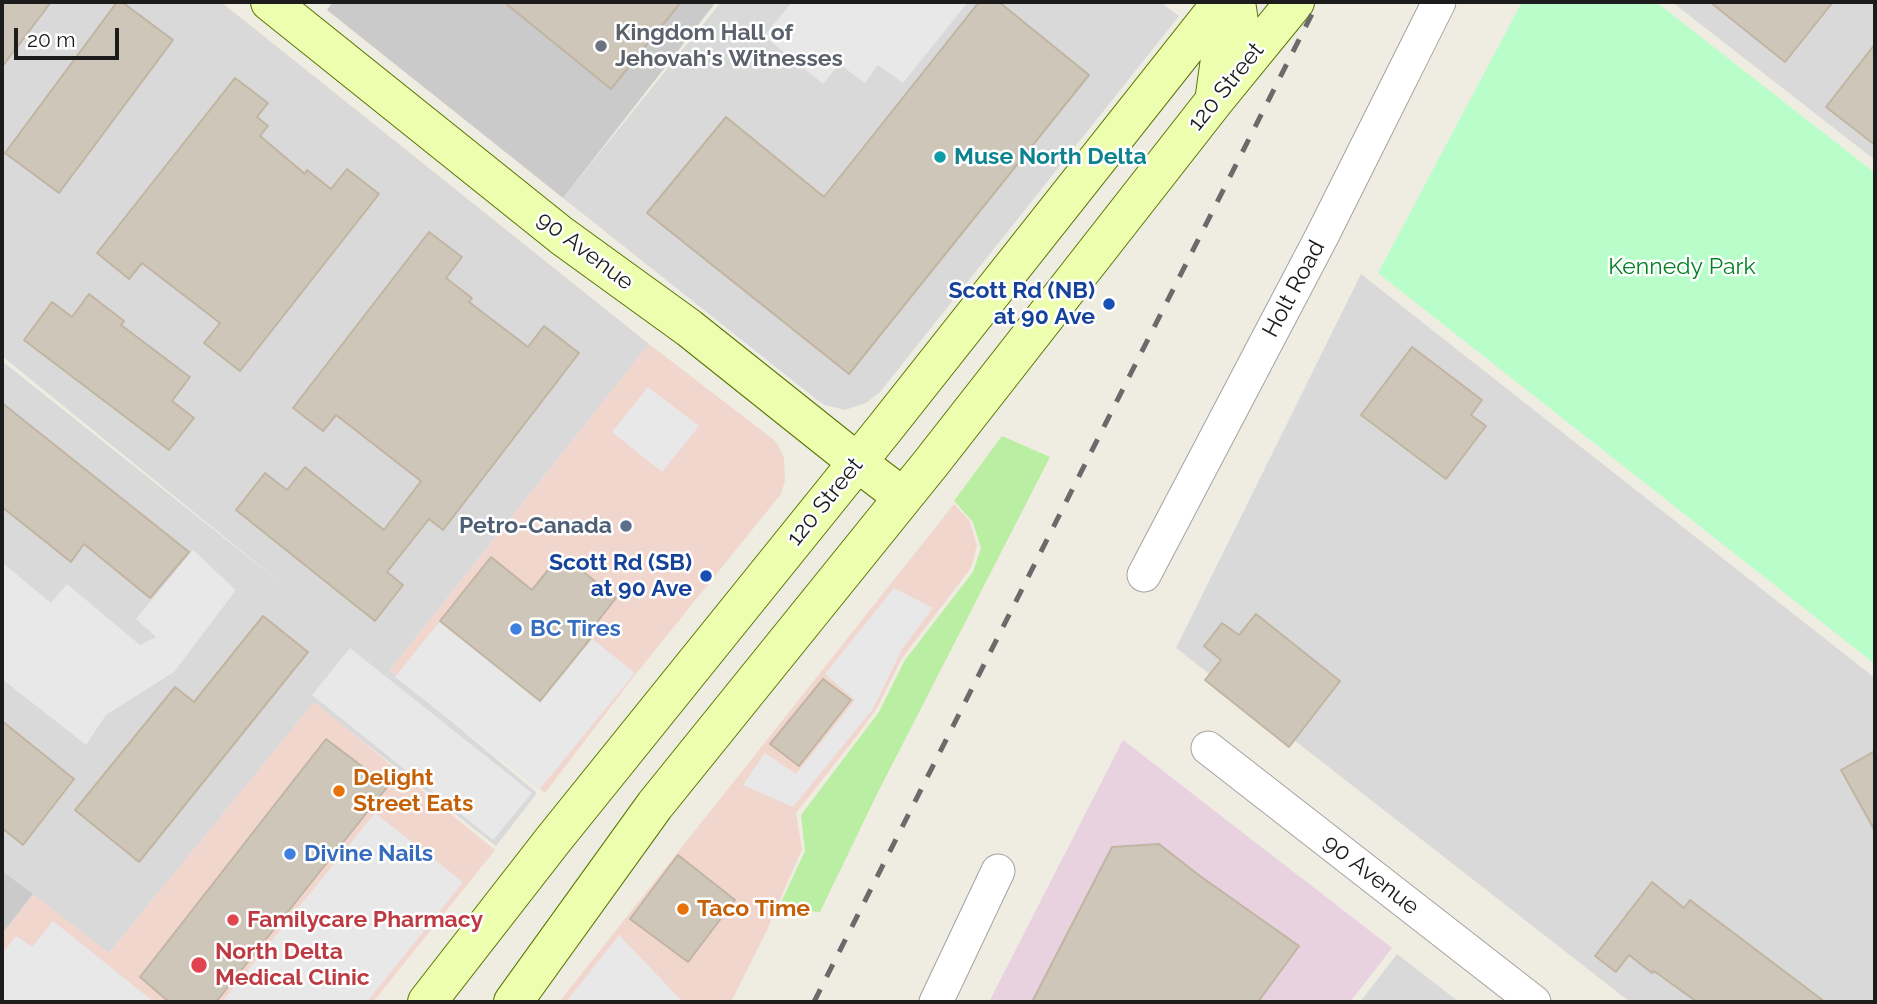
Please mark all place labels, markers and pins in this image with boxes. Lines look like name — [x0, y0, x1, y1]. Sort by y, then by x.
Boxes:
place label: Kingdom Hall of Jehovah's Witnesses — [615, 19, 843, 73]
marker: Kingdom Hall of Jehovah's Witnesses — [593, 38, 609, 54]
place label: Muse North Delta — [954, 143, 1147, 171]
marker: Muse North Delta — [932, 149, 948, 165]
place label: Scott Rd (NB) at 90 Ave — [948, 277, 1095, 331]
marker: Scott Rd (NB) at 90 Ave — [1101, 296, 1117, 312]
place label: Petro-Canada — [459, 512, 612, 540]
marker: Petro-Canada — [618, 518, 634, 534]
place label: Scott Rd (SB) at 90 Ave — [549, 549, 692, 603]
marker: Scott Rd (SB) at 90 Ave — [698, 568, 714, 584]
place label: BC Tires — [530, 615, 621, 643]
marker: BC Tires — [508, 621, 524, 637]
place label: Delight Street Eats — [353, 764, 473, 818]
marker: Delight Street Eats — [331, 783, 347, 799]
place label: Divine Nails — [304, 840, 433, 868]
marker: Divine Nails — [282, 846, 298, 862]
place label: Taco Time — [697, 895, 810, 923]
marker: Taco Time — [675, 901, 691, 917]
place label: Familycare Pharmacy — [247, 906, 483, 934]
marker: Familycare Pharmacy — [225, 912, 241, 928]
place label: North Delta Medical Clinic — [215, 938, 370, 992]
marker: North Delta Medical Clinic — [189, 955, 209, 975]

